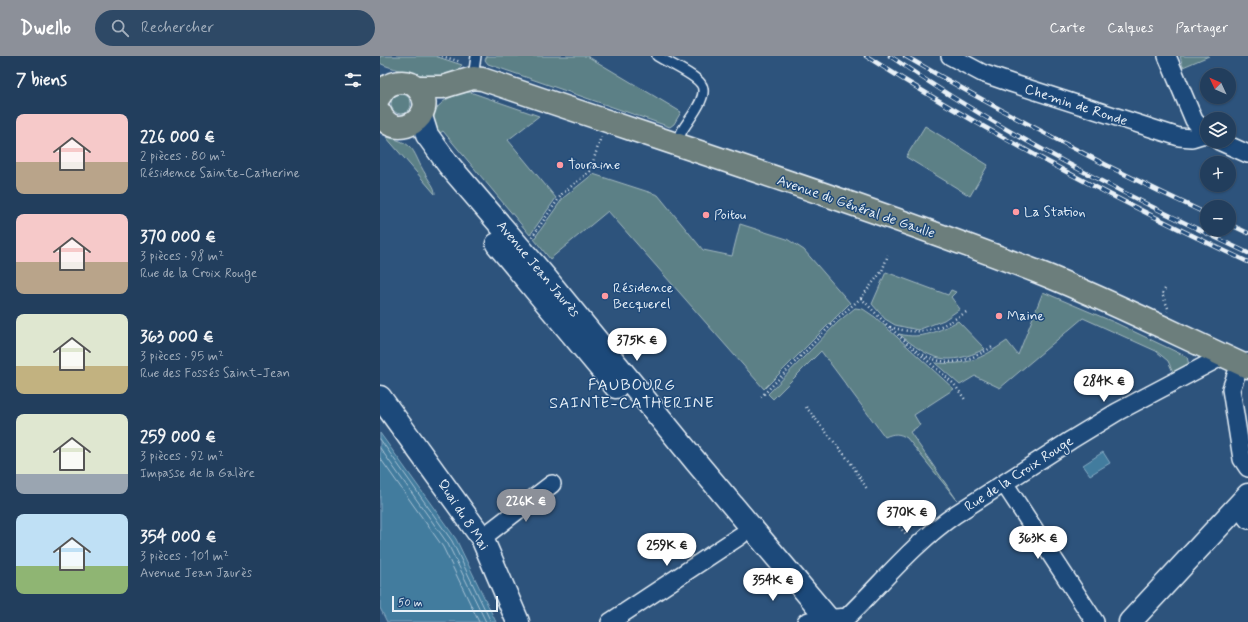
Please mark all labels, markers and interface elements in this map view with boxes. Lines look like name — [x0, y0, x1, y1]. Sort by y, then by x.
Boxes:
search box — [95, 10, 375, 46]
text: Dwello — [20, 16, 71, 41]
icon: search — [109, 17, 131, 39]
text: Rechercher — [141, 18, 214, 38]
text: Carte — [1049, 19, 1085, 37]
text: Calques — [1107, 19, 1153, 37]
text: Partager — [1175, 19, 1228, 37]
north arrow — [1200, 68, 1236, 104]
map controls — [1200, 68, 1236, 236]
text: 7 biens — [16, 69, 67, 91]
icon: filters — [342, 69, 364, 91]
street label: Chemin de Ronde — [1022, 80, 1130, 130]
button: layers — [1200, 112, 1236, 148]
text: 226 000 € — [140, 126, 215, 148]
icon: home — [48, 130, 96, 178]
text: 2 pièces · 80 m² — [140, 148, 226, 165]
place label: Touraine — [568, 156, 620, 174]
button: + — [1200, 156, 1236, 192]
marker: Touraine — [555, 160, 565, 170]
text: Résidence Sainte-Catherine — [140, 165, 300, 182]
street label: Avenue du Général de Gaulle — [775, 171, 937, 243]
button: − — [1200, 200, 1236, 236]
place label: La Station — [1024, 203, 1085, 221]
place label: Poitou — [714, 206, 746, 224]
marker: La Station — [1011, 207, 1021, 217]
marker: Poitou — [701, 210, 711, 220]
street label: Avenue Jean Jaurès — [492, 217, 584, 321]
text: 370 000 € — [140, 226, 216, 248]
icon: home — [48, 230, 96, 278]
text: 3 pièces · 98 m² — [140, 248, 224, 265]
text: Rue de la Croix Rouge — [140, 265, 257, 282]
place label: Résidence Becquerel — [613, 279, 674, 313]
marker: Résidence Becquerel — [600, 291, 610, 301]
place label: Maine — [1007, 307, 1045, 325]
marker: Maine — [994, 311, 1004, 321]
text: 363 000 € — [140, 326, 214, 348]
pin: 375K € — [604, 328, 670, 362]
icon: home — [48, 330, 96, 378]
text: 375K € — [617, 332, 657, 349]
text: 3 pièces · 95 m² — [140, 348, 224, 365]
text: Rue des Fossés Saint-Jean — [140, 365, 290, 382]
pin: 284K € — [1071, 369, 1137, 403]
text: 284K € — [1083, 373, 1125, 390]
district label: FAUBOURG SAINTE-CATHERINE — [549, 375, 715, 414]
text: 259 000 € — [140, 426, 216, 448]
icon: home — [48, 430, 96, 478]
street label: Rue de la Croix Rouge — [961, 432, 1077, 517]
text: 3 pièces · 92 m² — [140, 448, 224, 465]
text: Impasse de la Galère — [140, 465, 255, 482]
street label: Quai du 8 Mai — [433, 476, 493, 554]
pin: 226K € — [493, 489, 559, 523]
text: 226K € — [506, 493, 546, 510]
pin: 370K € — [874, 500, 940, 534]
text: 370K € — [886, 504, 928, 521]
text: 354 000 € — [140, 526, 217, 548]
pin: 363K € — [1005, 526, 1071, 560]
icon: home — [48, 530, 96, 578]
text: 363K € — [1018, 530, 1058, 547]
pin: 259K € — [634, 533, 700, 567]
text: 259K € — [646, 537, 688, 554]
text: 3 pièces · 101 m² — [140, 548, 229, 565]
text: Avenue Jean Jaurès — [140, 565, 252, 582]
pin: 354K € — [740, 568, 806, 602]
text: 354K € — [752, 572, 794, 589]
scale bar — [392, 594, 498, 613]
text: 50 m — [398, 596, 423, 610]

